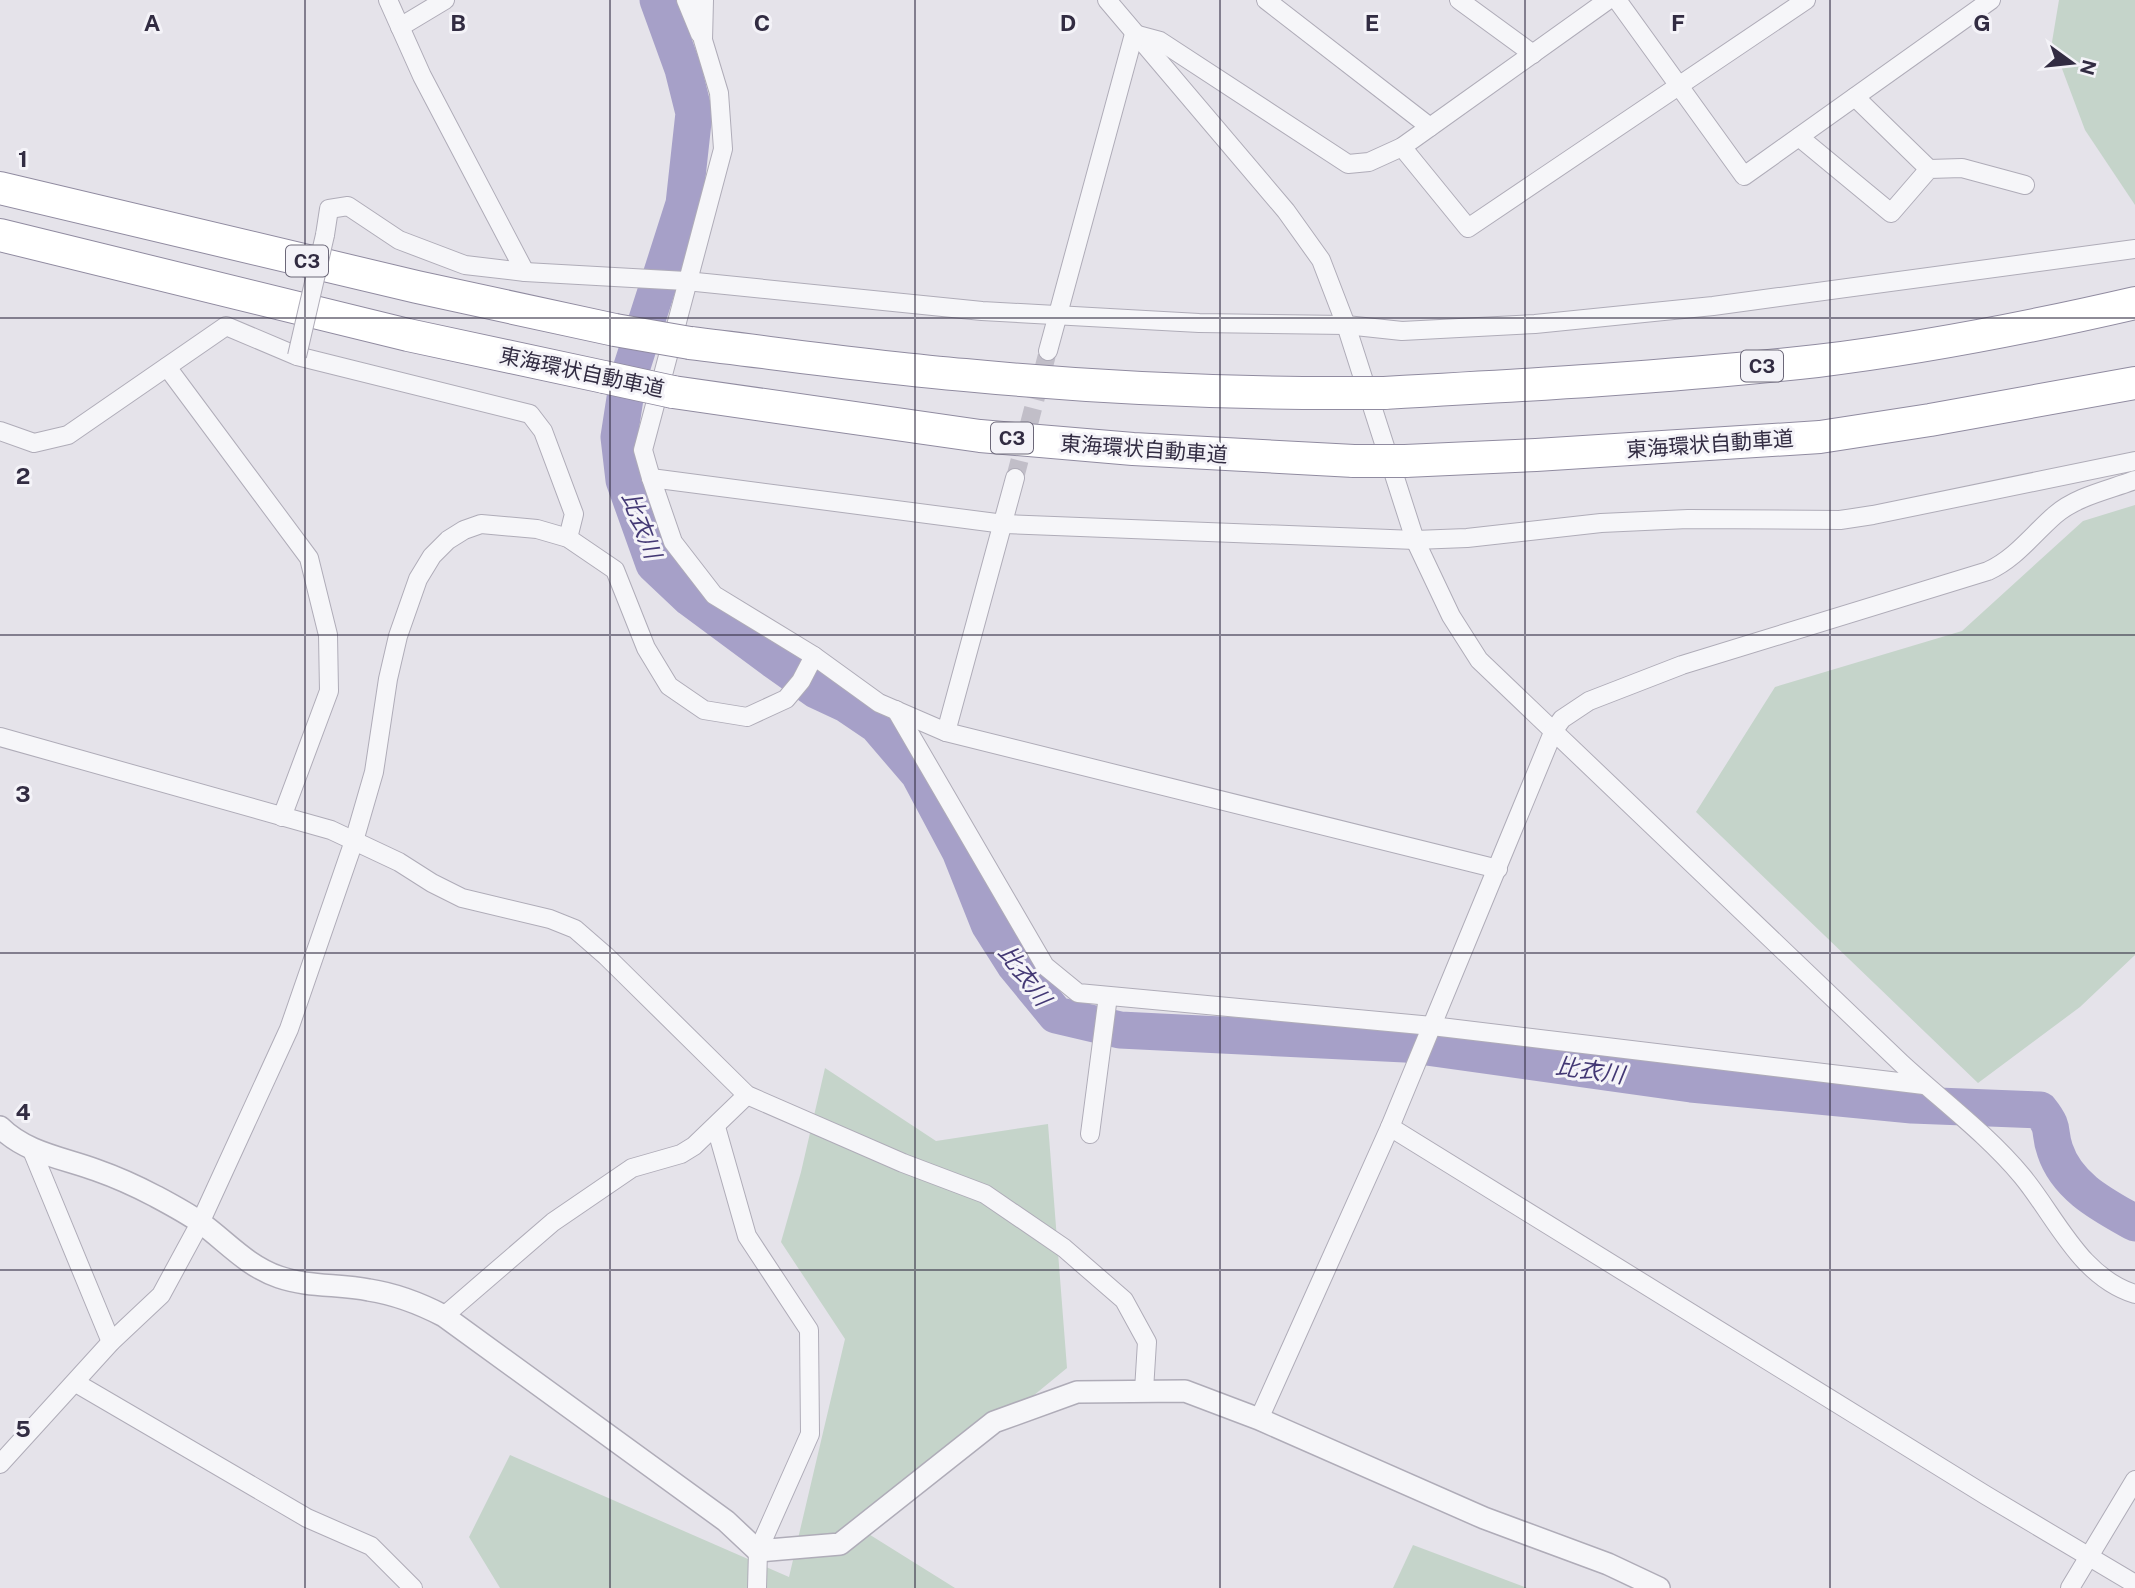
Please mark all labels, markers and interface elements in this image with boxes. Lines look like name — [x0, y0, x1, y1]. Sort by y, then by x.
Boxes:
text: A — [144, 9, 161, 36]
text: B — [450, 9, 466, 36]
text: C — [754, 9, 770, 36]
text: D — [1060, 9, 1076, 36]
text: E — [1365, 9, 1379, 36]
text: F — [1671, 9, 1685, 36]
text: G — [1973, 9, 1991, 36]
north arrow — [2037, 28, 2107, 98]
text: N — [2076, 57, 2101, 77]
text: 1 — [18, 145, 28, 172]
road number: C3 — [286, 246, 328, 276]
street label: 東海環状自動車道 — [497, 342, 667, 402]
road number: C3 — [1741, 350, 1783, 382]
road number: C3 — [991, 422, 1033, 453]
street label: 東海環状自動車道 — [1625, 426, 1795, 462]
street label: 東海環状自動車道 — [1059, 431, 1229, 467]
text: 2 — [16, 462, 30, 489]
water label: 比衣川 — [617, 488, 668, 565]
text: 3 — [15, 780, 31, 807]
water label: 比衣川 — [993, 939, 1058, 1013]
water label: 比衣川 — [1554, 1052, 1629, 1089]
text: 4 — [15, 1098, 31, 1125]
text: 5 — [15, 1415, 31, 1442]

